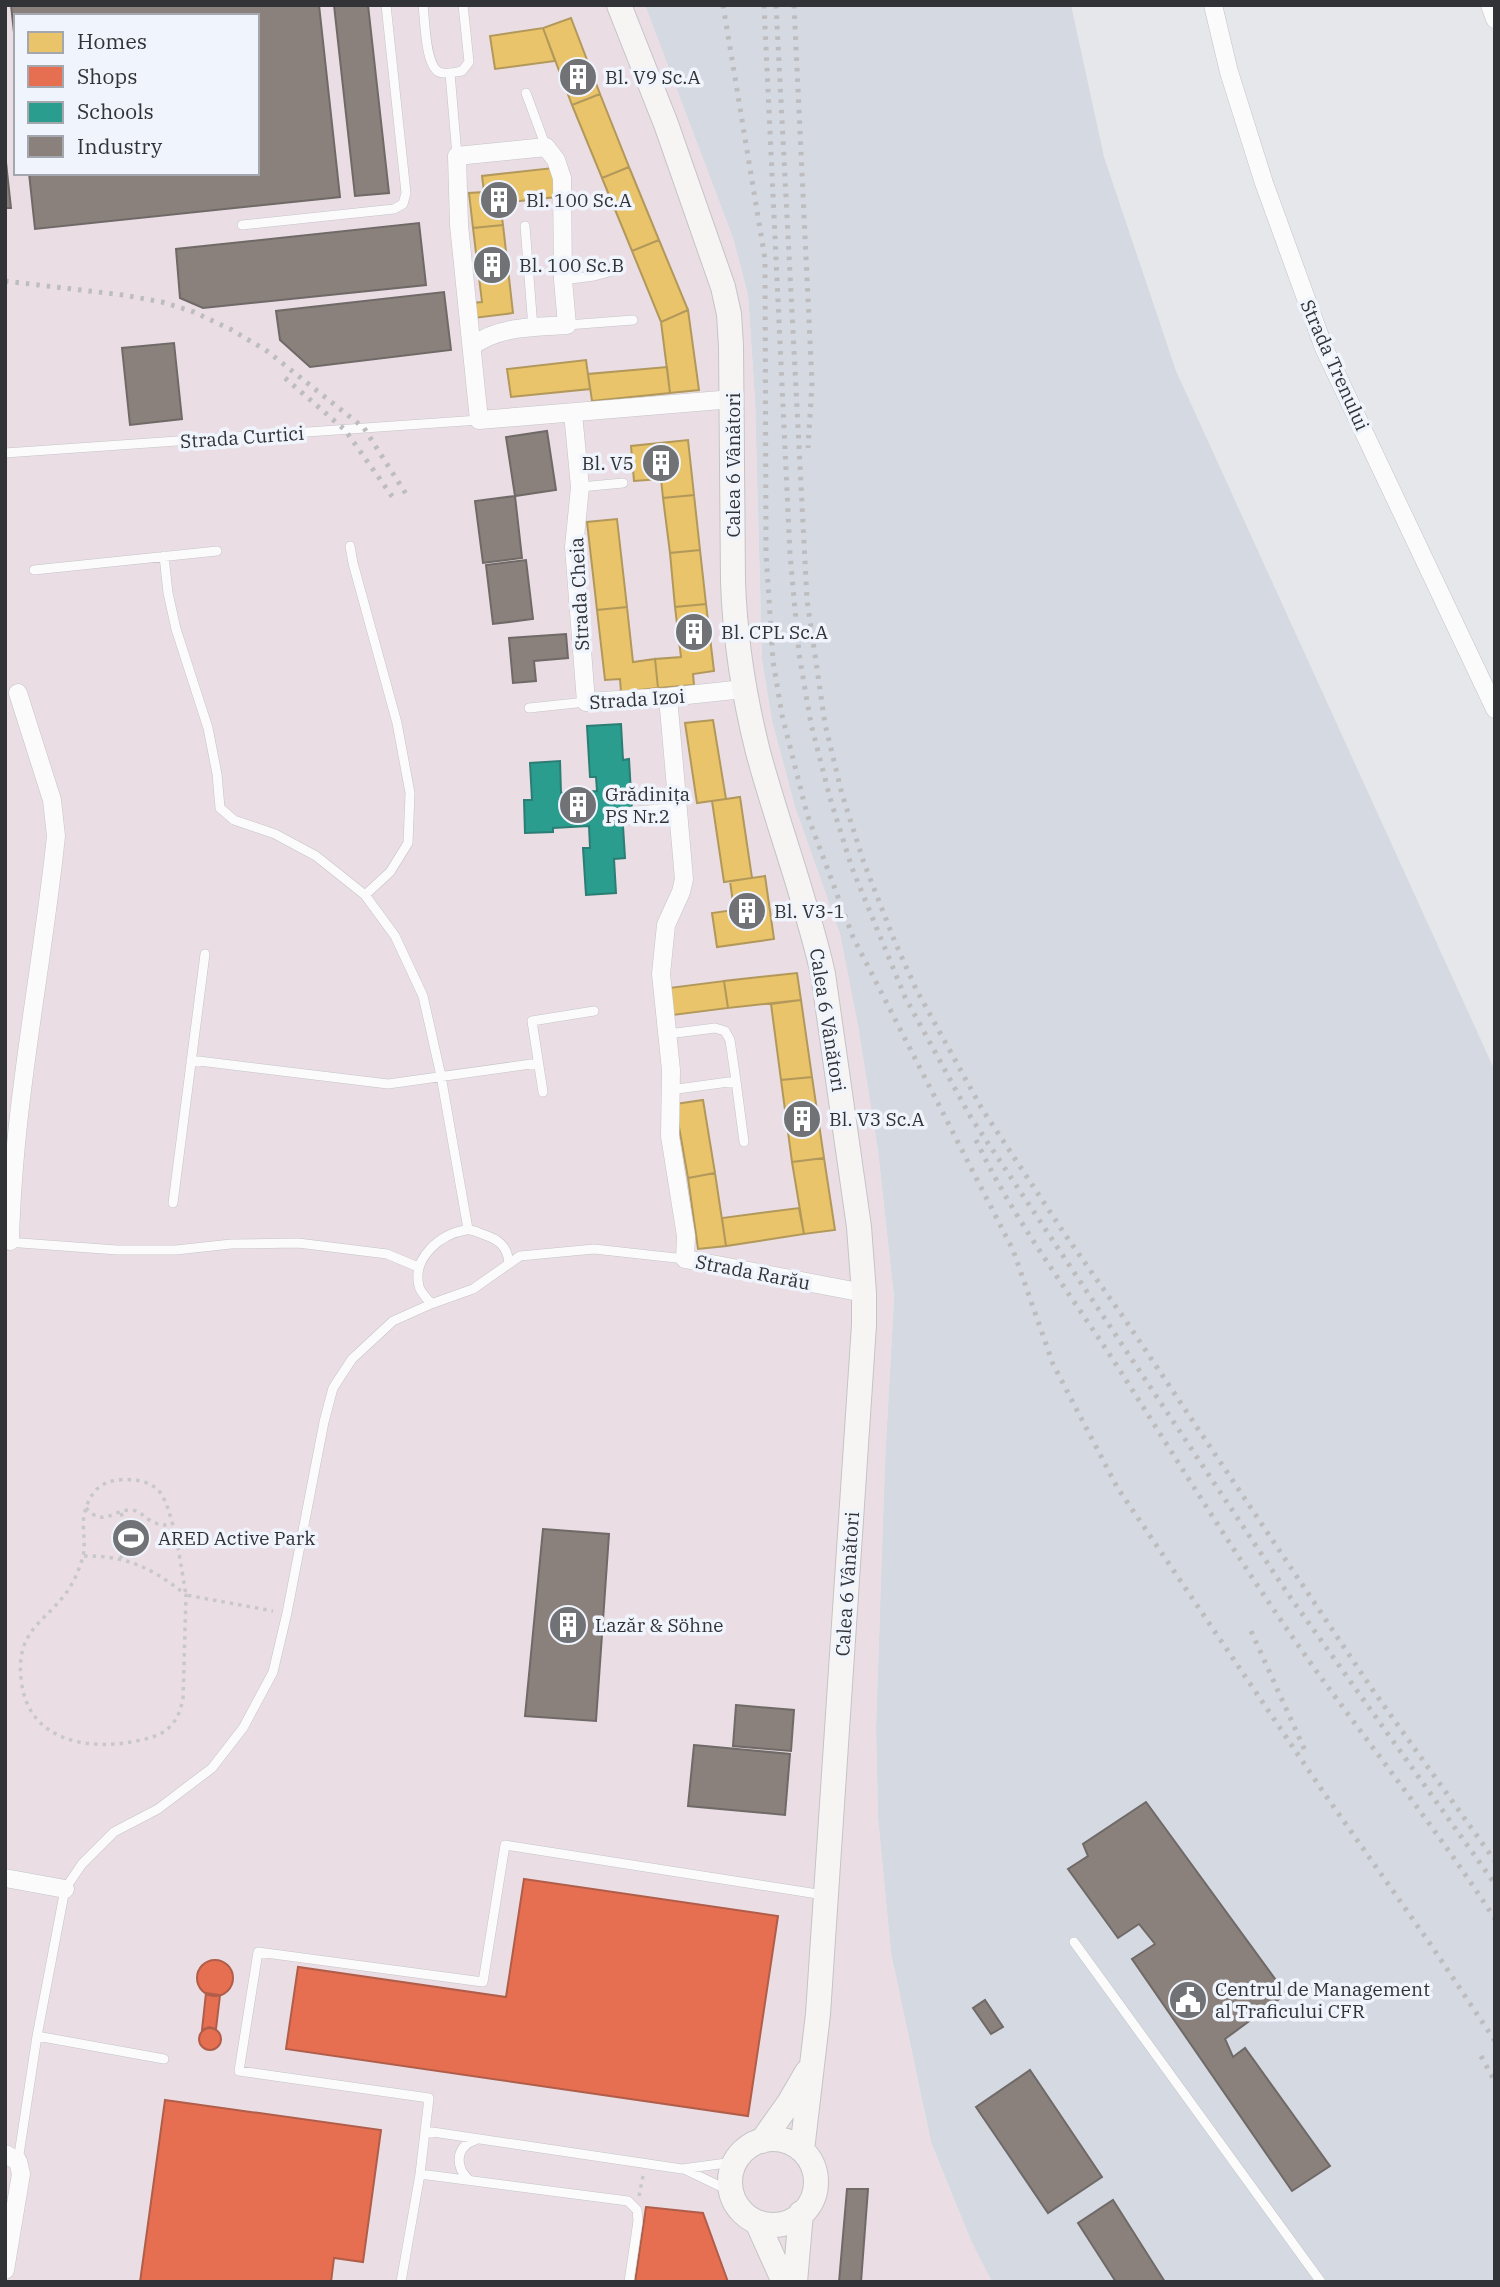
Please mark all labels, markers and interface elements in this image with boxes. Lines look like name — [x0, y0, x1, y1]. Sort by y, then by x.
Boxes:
legend — [14, 14, 259, 175]
text: Homes — [77, 27, 147, 55]
building icon: Bl. V9 Sc.A — [557, 56, 599, 98]
text: Shops — [77, 62, 137, 90]
place label: Bl. V9 Sc.A — [605, 65, 701, 89]
text: Schools — [77, 97, 154, 125]
text: Industry — [77, 132, 163, 160]
building icon: Bl. 100 Sc.A — [478, 179, 520, 221]
place label: Bl. 100 Sc.A — [526, 188, 632, 212]
building icon: Bl. 100 Sc.B — [471, 244, 513, 286]
place label: Bl. 100 Sc.B — [519, 253, 624, 277]
street label: Strada Trenului — [1295, 296, 1375, 434]
street label: Calea 6 Vânători — [721, 392, 745, 538]
street label: Strada Curtici — [179, 421, 305, 453]
building icon: Bl. V5 — [640, 442, 682, 484]
place label: Bl. V5 — [582, 451, 634, 475]
street label: Strada Cheia — [564, 537, 594, 651]
building icon: Bl. CPL Sc.A — [673, 611, 715, 653]
place label: Bl. CPL Sc.A — [721, 620, 828, 644]
street label: Strada Izoi — [588, 684, 686, 714]
place label: Grădinița PS Nr.2 — [605, 782, 690, 828]
building icon: Grădinița PS Nr.2 — [557, 784, 599, 826]
building icon: Bl. V3-1 — [726, 890, 768, 932]
place label: Bl. V3-1 — [774, 899, 845, 923]
street label: Calea 6 Vânători — [805, 946, 851, 1094]
building icon: Bl. V3 Sc.A — [781, 1098, 823, 1140]
place label: Bl. V3 Sc.A — [829, 1107, 925, 1131]
street label: Strada Rarău — [693, 1249, 813, 1295]
street label: Calea 6 Vânători — [830, 1511, 864, 1657]
sports icon: ARED Active Park — [110, 1517, 152, 1559]
place label: ARED Active Park — [158, 1526, 315, 1550]
building icon: Lazăr & Söhne — [547, 1604, 589, 1646]
place label: Lazăr & Söhne — [595, 1613, 723, 1637]
place label: Centrul de Management al Traficului CFR — [1215, 1977, 1430, 2023]
public building icon: Centrul de Management al Traficului CFR — [1167, 1979, 1209, 2021]

